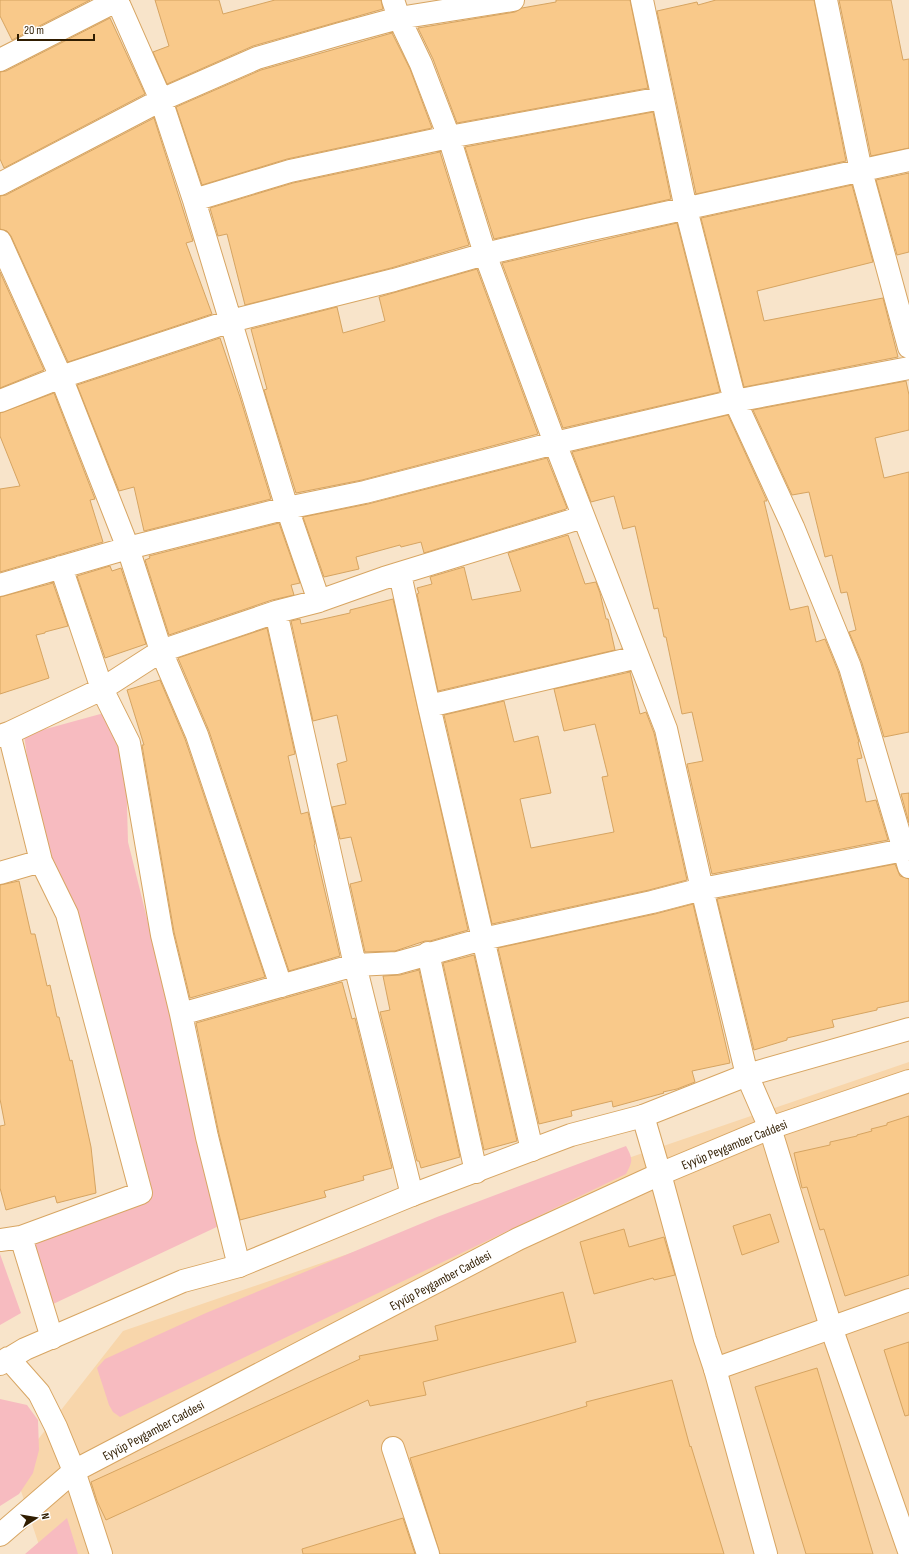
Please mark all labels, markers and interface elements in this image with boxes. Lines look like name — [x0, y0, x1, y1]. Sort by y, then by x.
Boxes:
scale bar — [18, 16, 94, 42]
text: 20 m — [24, 23, 44, 38]
street label: Eyyüp Peygamber Caddesi — [679, 1116, 790, 1173]
street label: Eyyüp Peygamber Caddesi — [387, 1247, 494, 1314]
street label: Eyyüp Peygamber Caddesi — [100, 1397, 207, 1464]
north arrow — [16, 1498, 56, 1538]
text: N — [38, 1512, 52, 1520]

